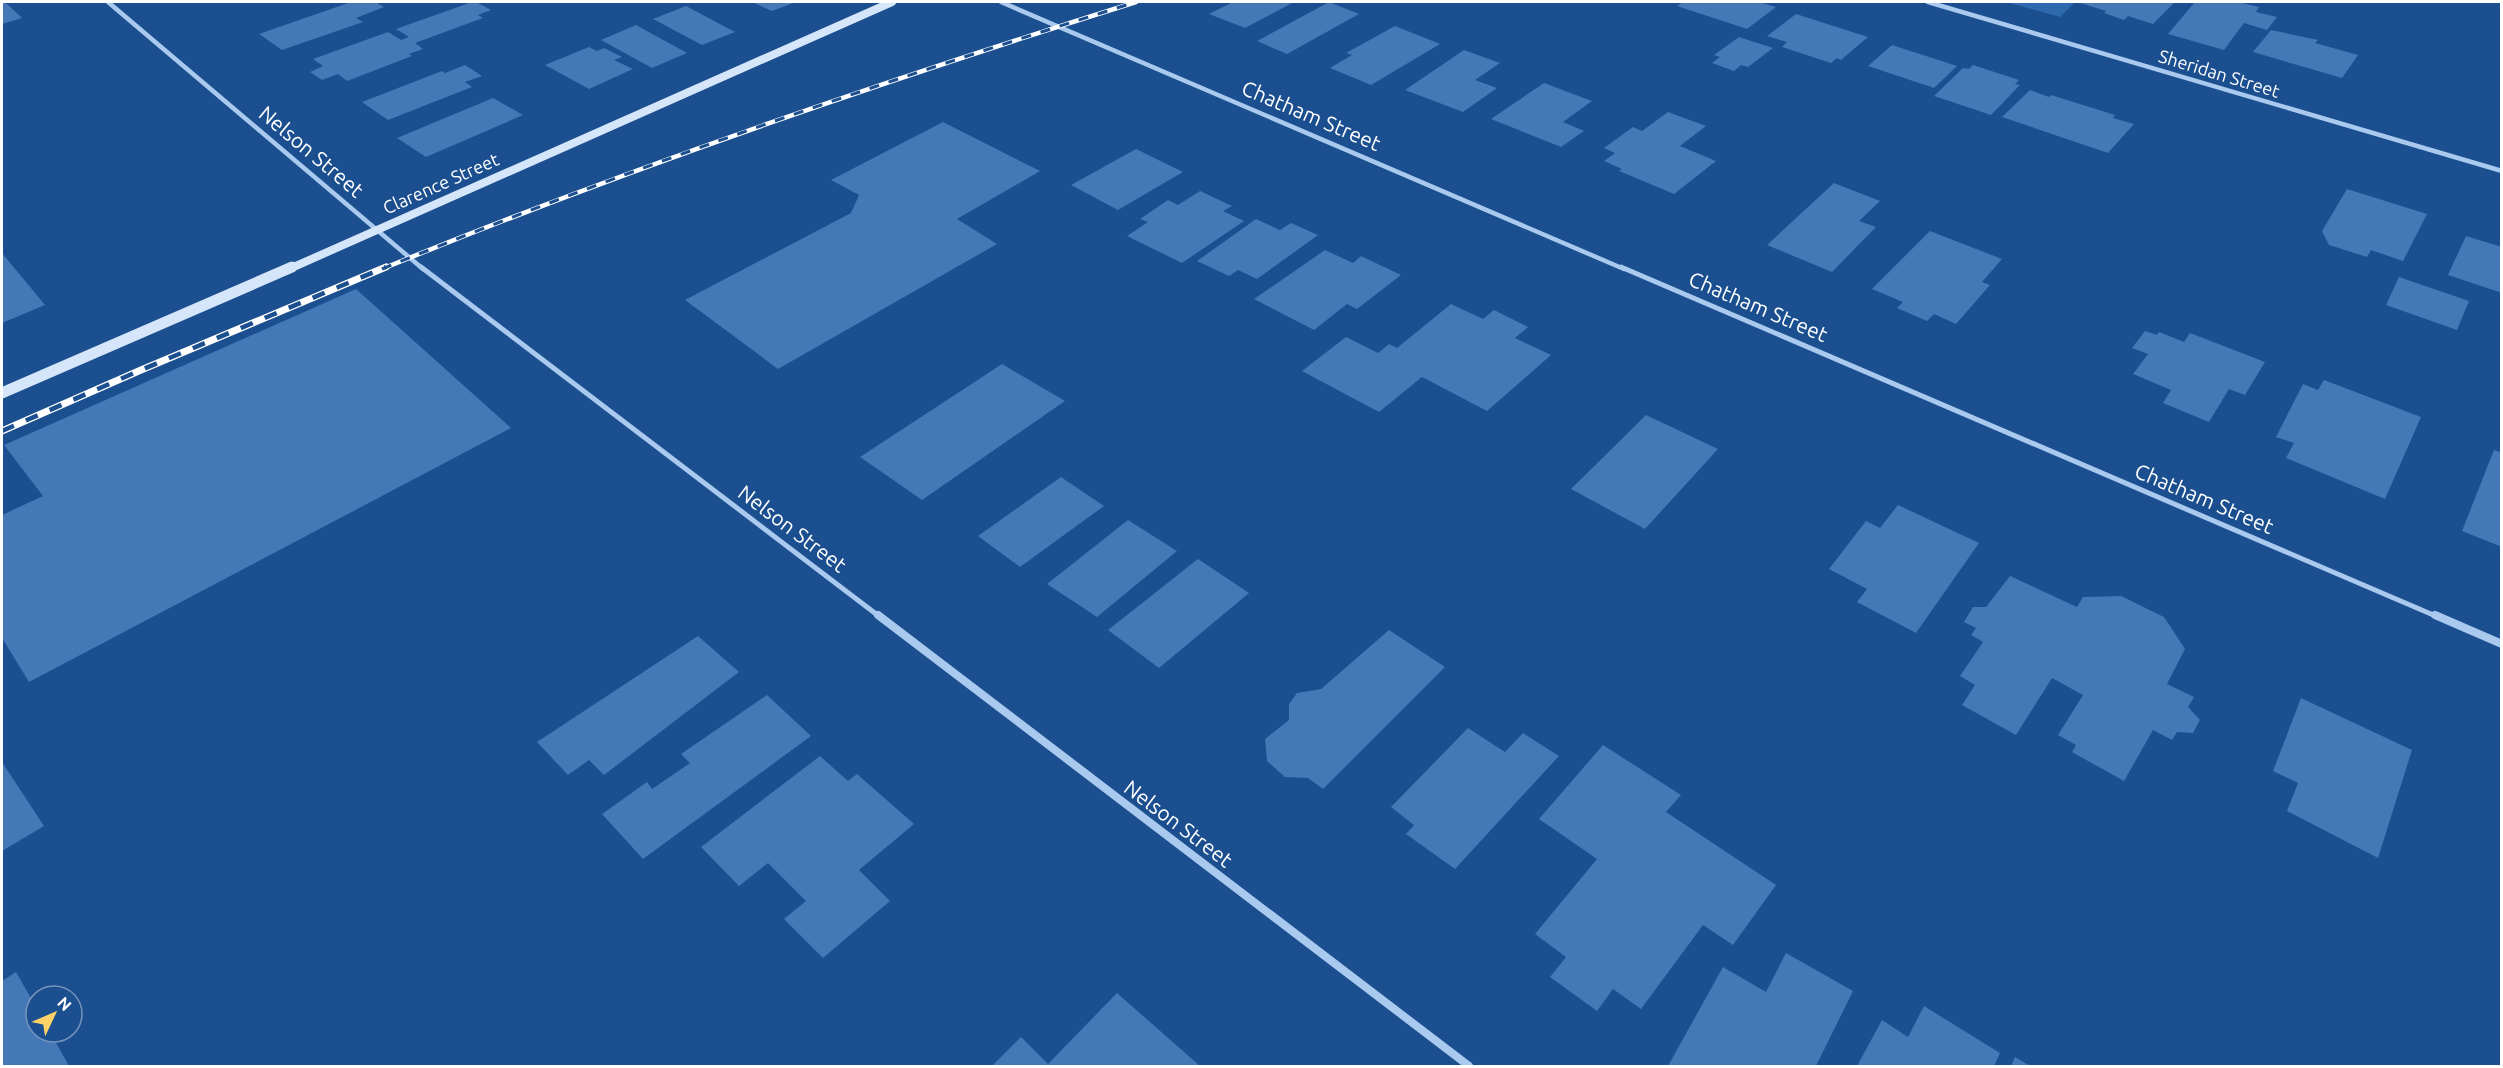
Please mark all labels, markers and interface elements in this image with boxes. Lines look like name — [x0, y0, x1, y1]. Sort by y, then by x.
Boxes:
street label: Sheridan Street — [2156, 45, 2282, 101]
street label: Chatham Street — [1238, 75, 1384, 155]
street label: Nelson Street — [255, 101, 369, 202]
street label: Clarence Street — [380, 149, 502, 218]
street label: Chatham Street — [1685, 266, 1831, 346]
street label: Chatham Street — [2131, 458, 2277, 538]
street label: Nelson Street — [734, 480, 851, 577]
street label: Nelson Street — [1120, 775, 1237, 872]
north arrow — [24, 984, 84, 1044]
text: N — [54, 993, 75, 1014]

